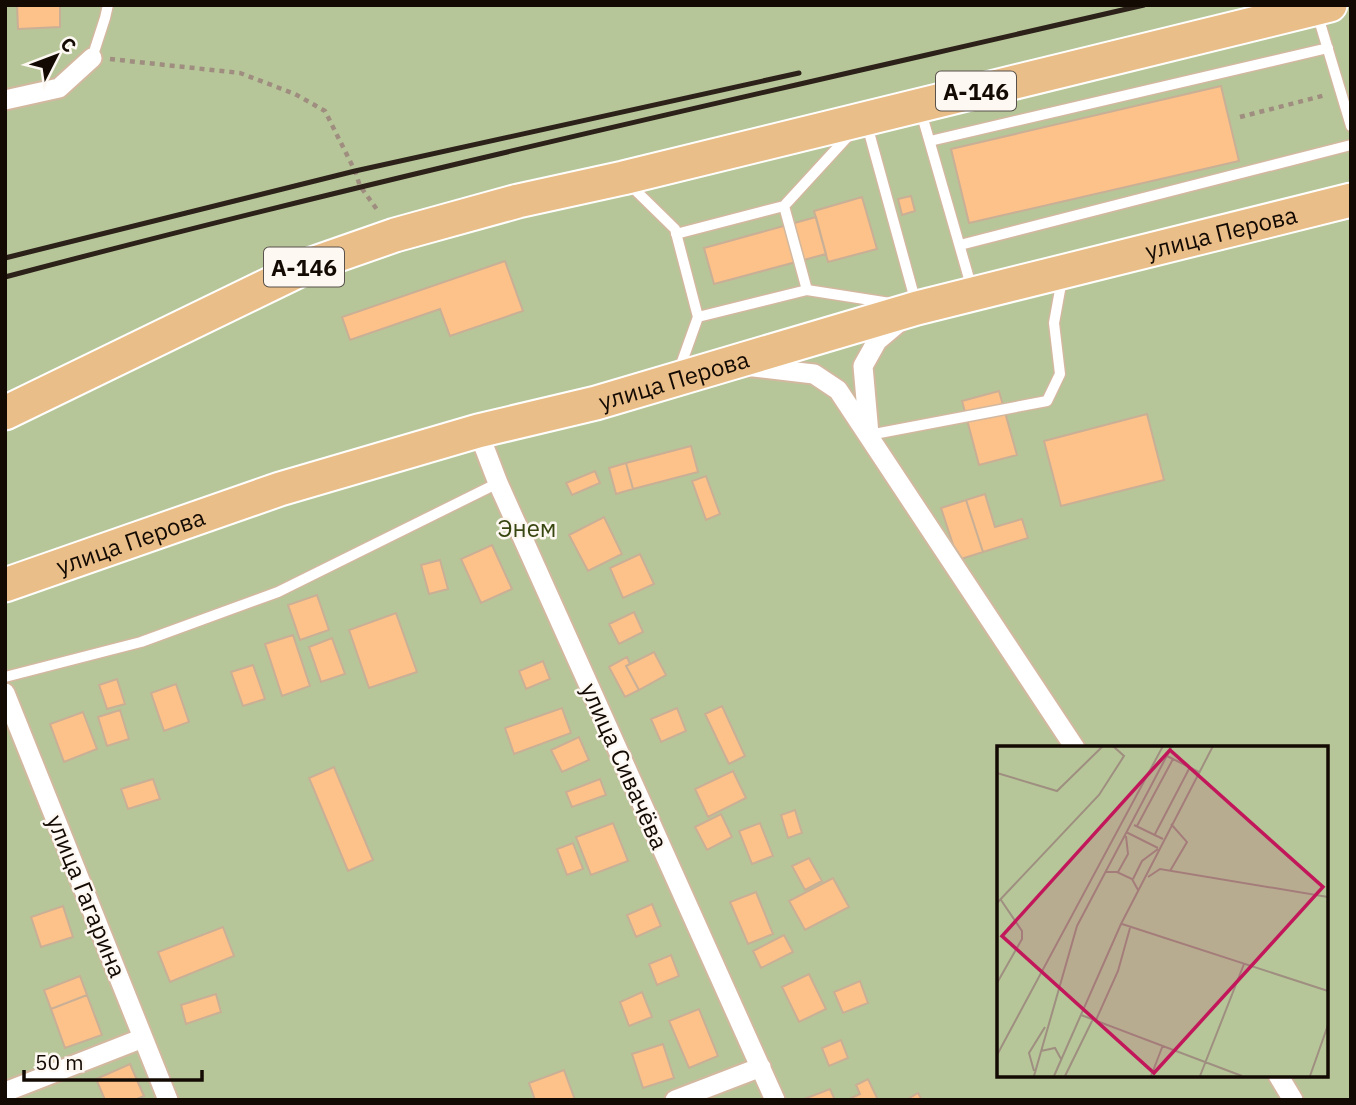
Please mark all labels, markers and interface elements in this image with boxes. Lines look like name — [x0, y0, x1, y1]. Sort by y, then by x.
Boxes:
north arrow — [21, 21, 91, 91]
text: С — [56, 32, 82, 57]
road number: А-146 — [936, 72, 1016, 110]
street label: улица Перова — [1142, 198, 1301, 267]
road number: А-146 — [264, 248, 344, 286]
street label: улица Перова — [595, 343, 753, 417]
street label: улица Перова — [52, 500, 209, 582]
park label: Энем — [497, 512, 557, 544]
street label: улица Сивачёва — [574, 678, 676, 855]
inset map — [997, 746, 1328, 1077]
street label: улица Гагарина — [40, 810, 134, 982]
scale bar — [24, 1038, 203, 1082]
text: 50 m — [35, 1048, 84, 1076]

